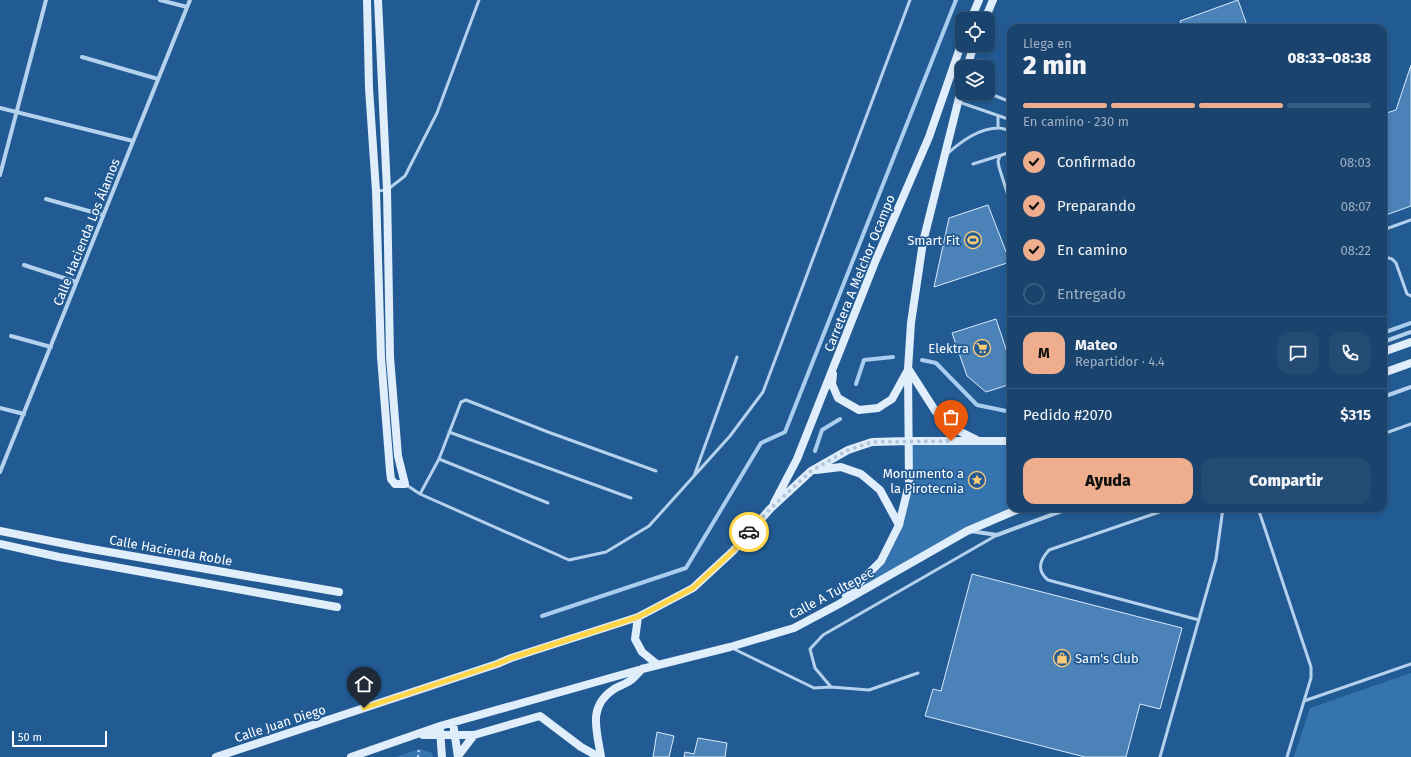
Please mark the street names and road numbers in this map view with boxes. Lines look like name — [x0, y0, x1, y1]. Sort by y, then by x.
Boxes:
street label: Calle Hacienda Los Álamos — [50, 156, 123, 308]
street label: Carretera A Melchor Ocampo — [821, 193, 898, 354]
street label: Calle Hacienda Roble — [108, 532, 234, 569]
street label: Calle A Tultepec — [787, 565, 876, 622]
street label: Calle Juan Diego — [233, 702, 328, 745]

